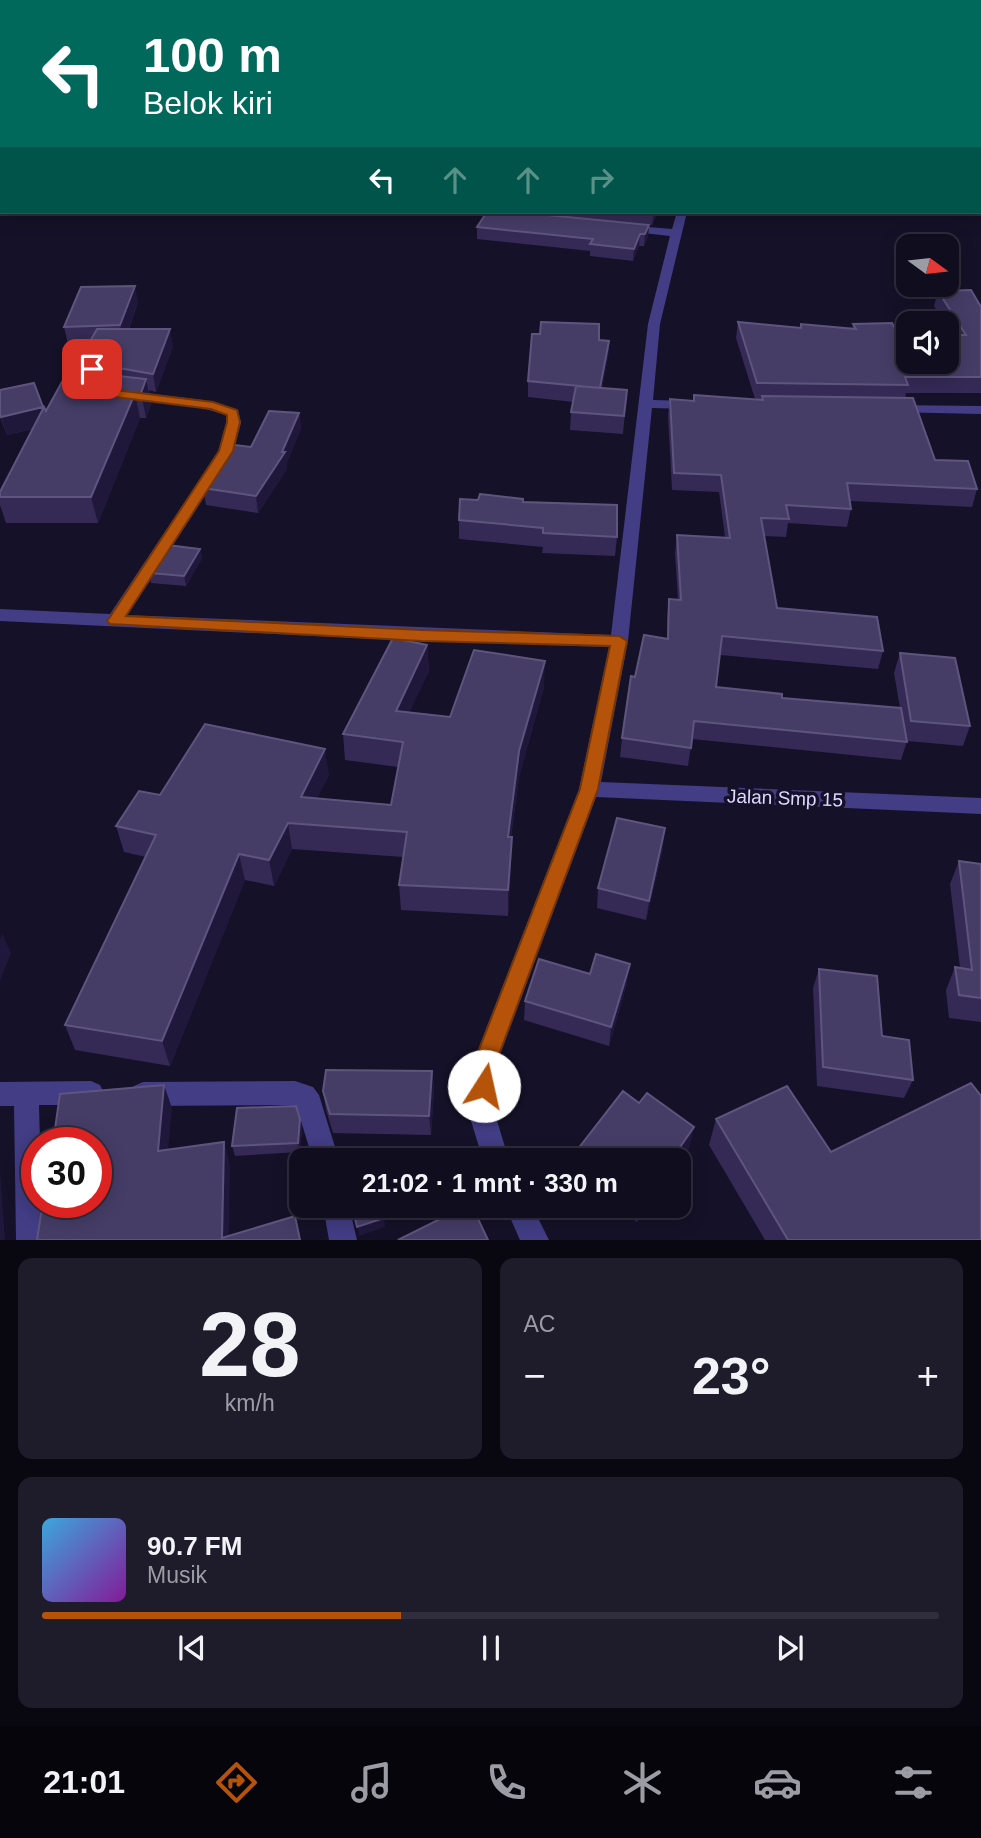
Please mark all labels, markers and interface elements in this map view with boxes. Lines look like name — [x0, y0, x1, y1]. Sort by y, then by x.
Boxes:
icon: left — [28, 28, 119, 119]
text: 100 m — [143, 28, 282, 82]
text: Belok kiri — [143, 85, 273, 121]
icon: left — [363, 161, 401, 199]
icon: ahead — [436, 161, 474, 199]
icon: ahead — [509, 161, 547, 199]
icon: right — [582, 161, 620, 199]
north arrow — [896, 234, 959, 298]
map controls — [896, 234, 959, 374]
button: sound — [896, 311, 959, 374]
pin — [62, 339, 122, 399]
icon: arrive — [73, 350, 111, 388]
street label: Jalan Smp 15 — [727, 785, 843, 811]
position arrow — [447, 1049, 521, 1123]
speed limit sign: 30 — [21, 1127, 112, 1218]
text: 21:02 · 1 mnt · 330 m — [362, 1168, 618, 1198]
text: 28 — [199, 1294, 300, 1395]
text: AC — [524, 1311, 555, 1337]
text: 23° — [692, 1347, 771, 1405]
text: − — [524, 1355, 546, 1397]
text: + — [917, 1355, 939, 1397]
text: km/h — [225, 1390, 275, 1416]
text: 90.7 FM — [147, 1531, 242, 1561]
text: Musik — [147, 1562, 207, 1588]
icon: previous — [173, 1629, 211, 1667]
icon: pause — [472, 1629, 510, 1667]
icon: next — [771, 1629, 809, 1667]
icon: directions — [212, 1758, 261, 1807]
icon: music — [347, 1758, 396, 1807]
icon: phone — [482, 1758, 531, 1807]
icon: climate — [618, 1758, 667, 1807]
icon: car — [753, 1758, 802, 1807]
icon: filters — [889, 1758, 938, 1807]
text: 21:01 — [43, 1764, 125, 1800]

